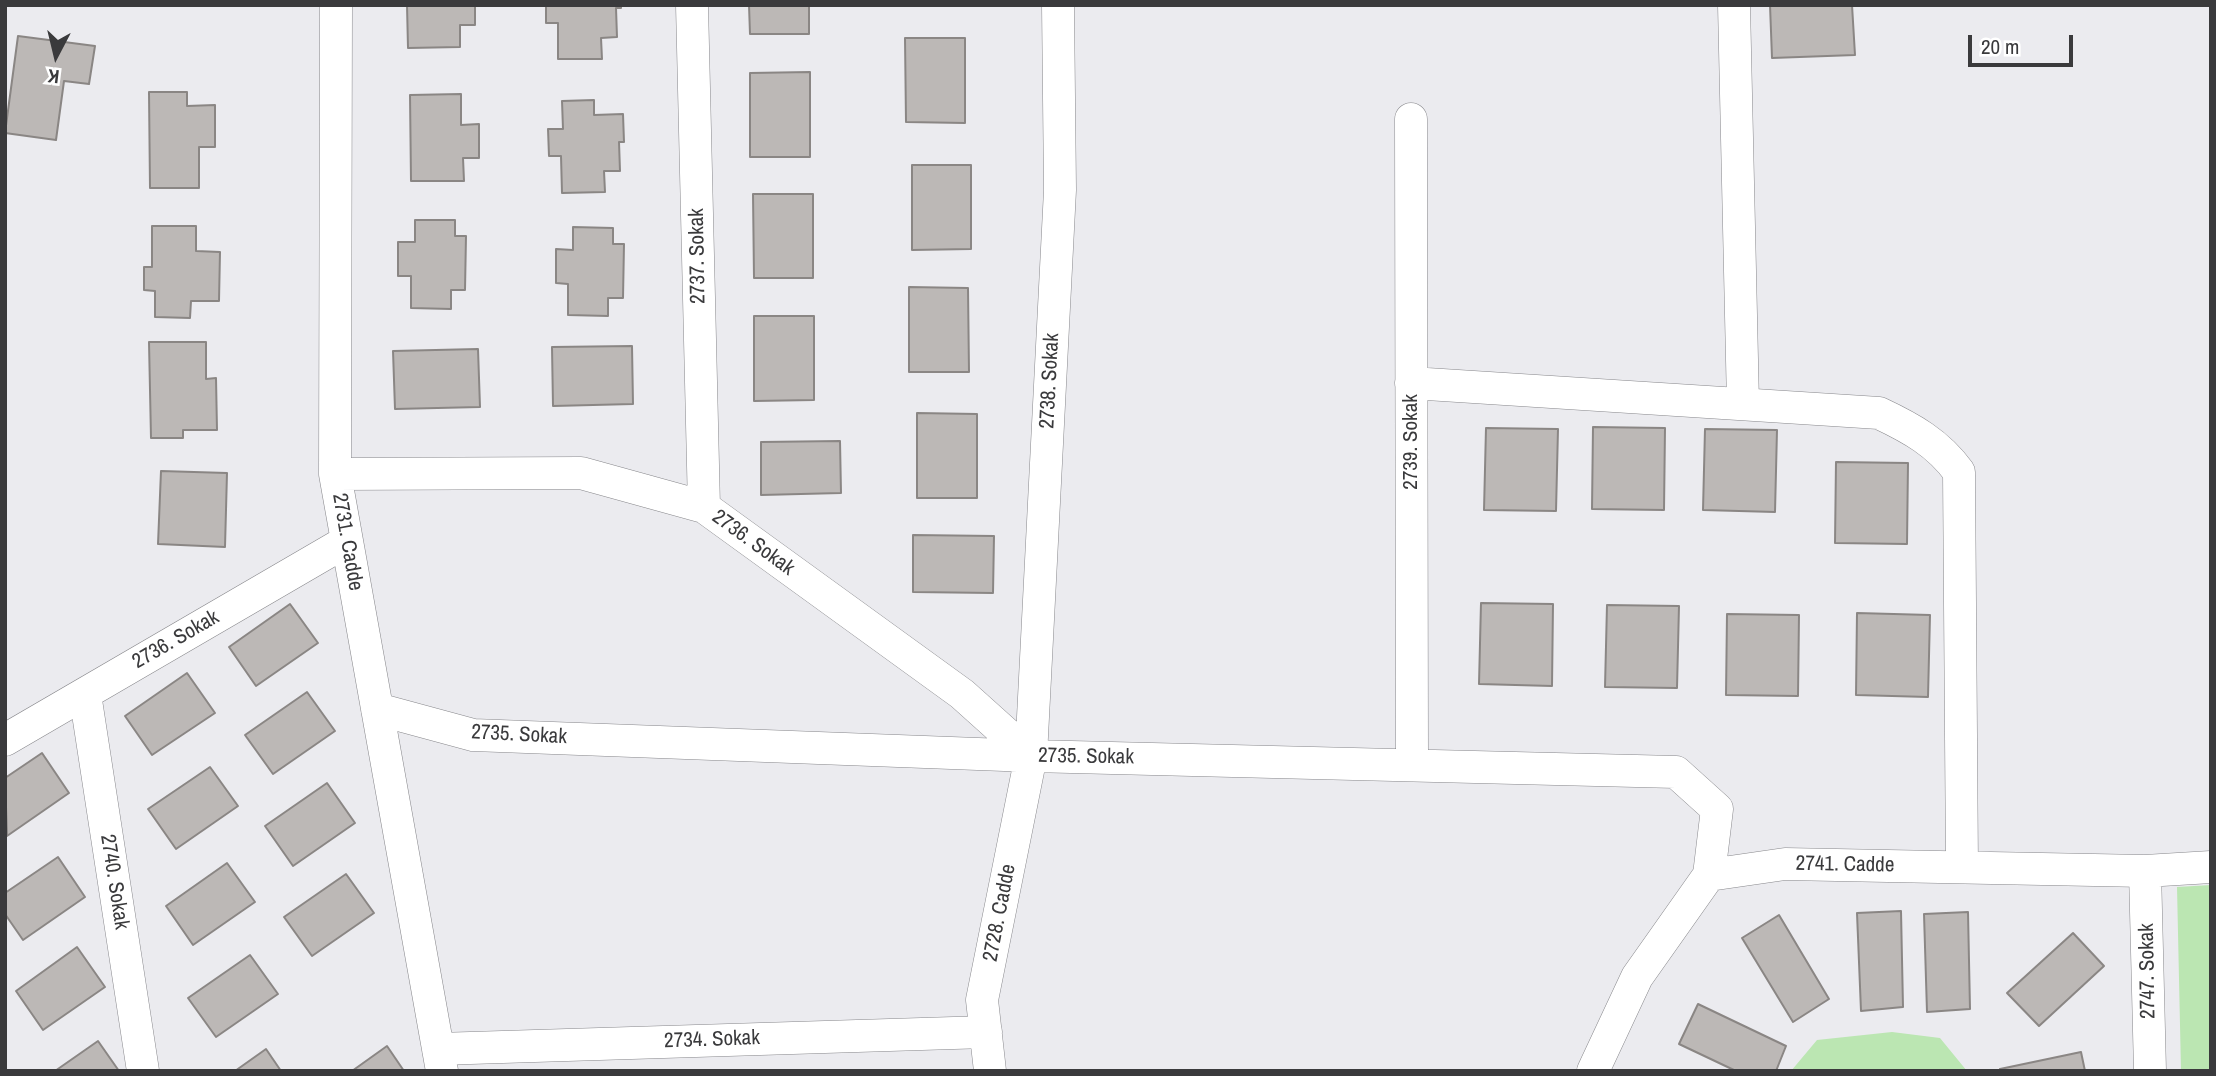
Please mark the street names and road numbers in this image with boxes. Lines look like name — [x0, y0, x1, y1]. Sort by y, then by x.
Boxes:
street label: 2737. Sokak — [685, 208, 711, 304]
street label: 2738. Sokak — [1035, 333, 1065, 429]
street label: 2739. Sokak — [1398, 394, 1424, 490]
street label: 2731. Cadde — [326, 491, 368, 593]
street label: 2736. Sokak — [707, 505, 799, 581]
street label: 2736. Sokak — [128, 605, 224, 675]
street label: 2735. Sokak — [471, 720, 567, 750]
street label: 2735. Sokak — [1038, 744, 1134, 770]
street label: 2740. Sokak — [94, 833, 134, 931]
street label: 2741. Cadde — [1795, 852, 1895, 878]
street label: 2728. Cadde — [978, 862, 1022, 964]
street label: 2747. Sokak — [2135, 923, 2161, 1019]
street label: 2734. Sokak — [664, 1026, 760, 1054]

